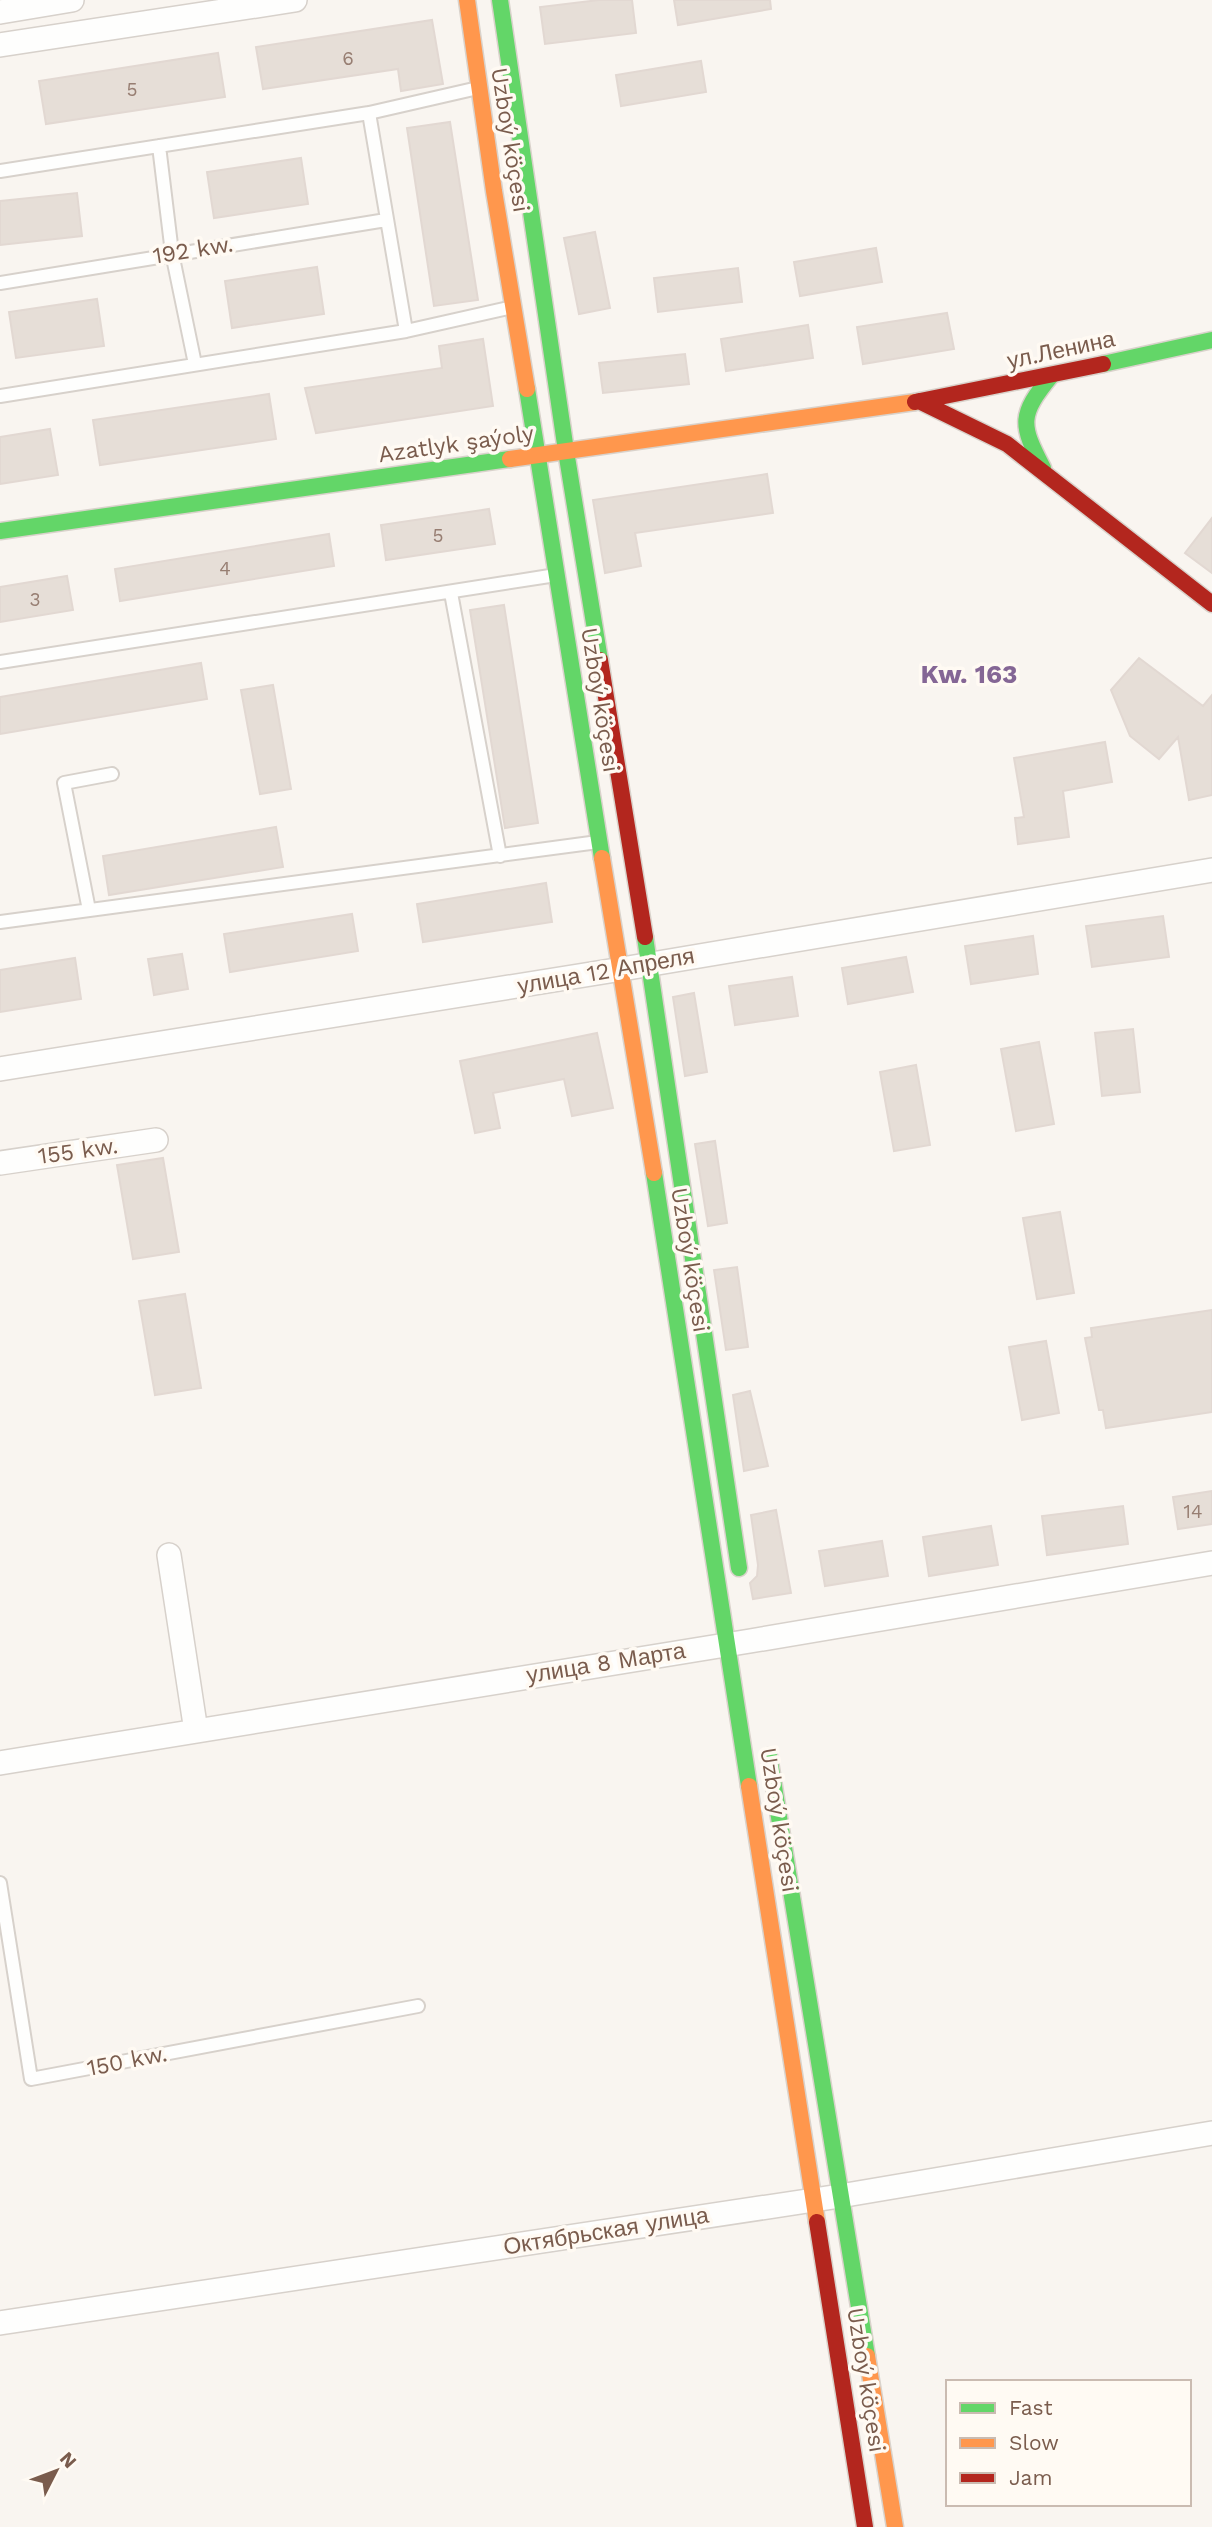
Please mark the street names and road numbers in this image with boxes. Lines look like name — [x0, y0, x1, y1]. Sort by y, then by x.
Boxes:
street label: Uzboý köçesi — [485, 66, 535, 214]
street label: 192 kw. — [151, 230, 235, 270]
street label: ул.Ленина — [1005, 325, 1118, 375]
street label: Azatlyk şaýoly — [376, 420, 536, 468]
street label: Uzboý köçesi — [575, 626, 625, 774]
street label: улица 12 Апреля — [515, 942, 697, 1000]
street label: 155 kw. — [36, 1132, 120, 1170]
street label: Uzboý köçesi — [665, 1186, 715, 1334]
street label: улица 8 Марта — [525, 1637, 688, 1689]
street label: Uzboý köçesi — [754, 1746, 804, 1894]
street label: 150 kw. — [85, 2040, 169, 2082]
street label: Октябрьская улица — [501, 2201, 711, 2261]
street label: Uzboý köçesi — [841, 2306, 891, 2454]

